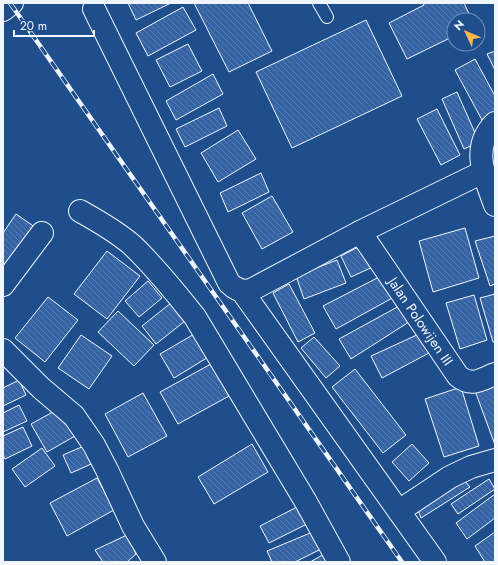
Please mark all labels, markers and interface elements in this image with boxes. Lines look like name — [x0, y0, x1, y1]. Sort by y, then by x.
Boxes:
scale bar — [14, 12, 94, 38]
north arrow — [446, 12, 486, 52]
text: N — [450, 16, 468, 34]
text: 20 m — [20, 17, 47, 35]
street label: Jalan Polowijen III — [382, 271, 458, 369]

